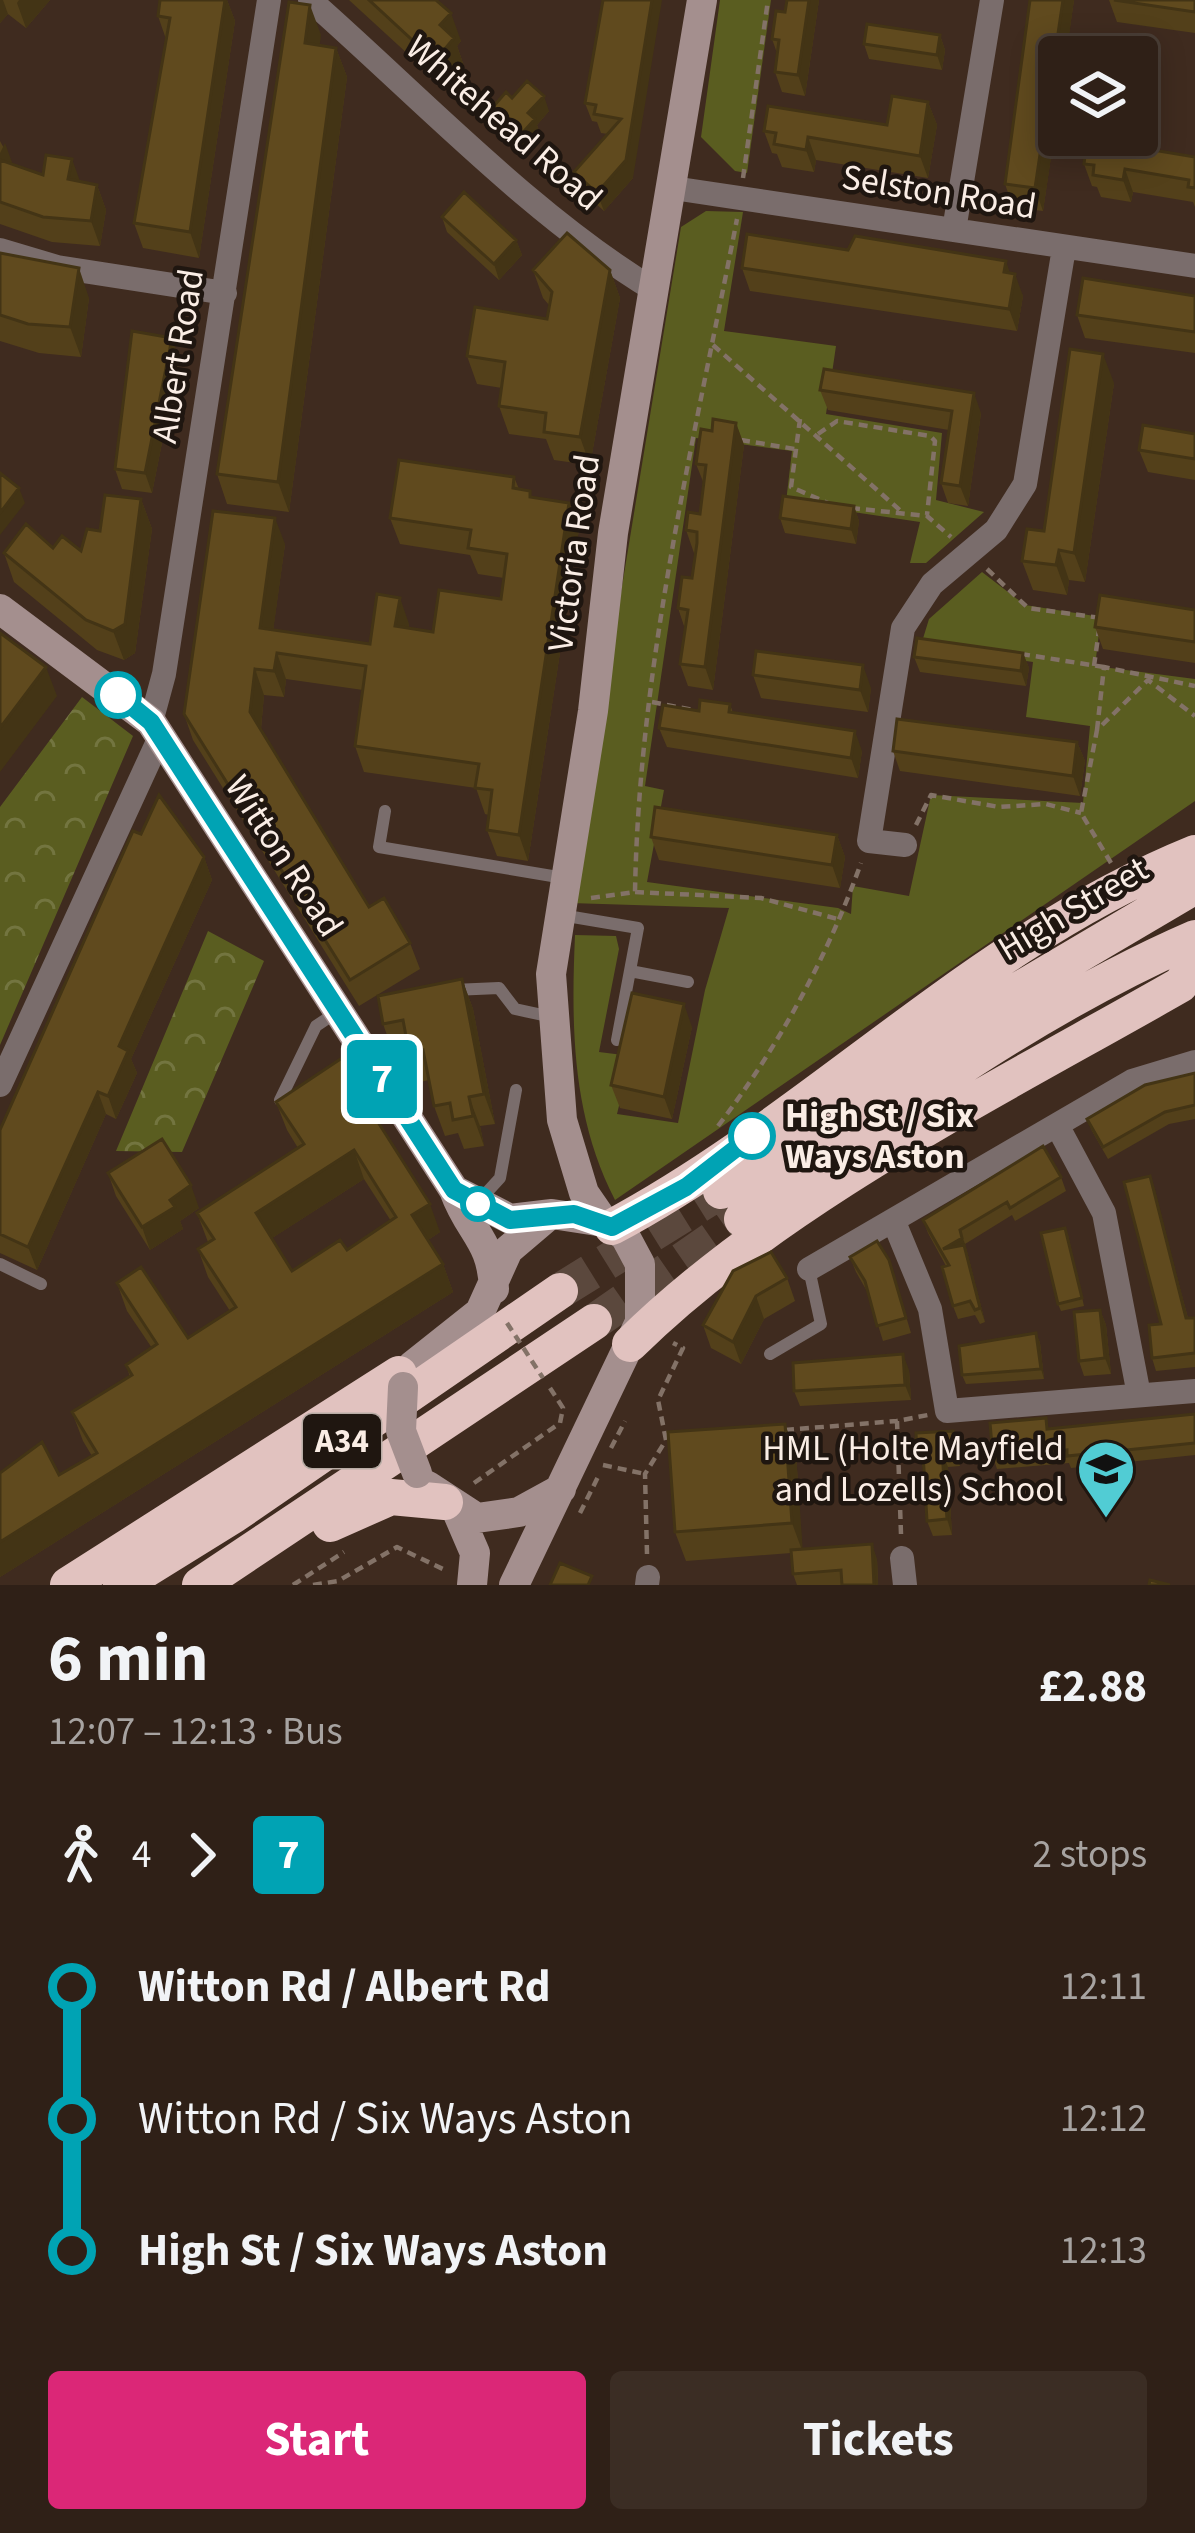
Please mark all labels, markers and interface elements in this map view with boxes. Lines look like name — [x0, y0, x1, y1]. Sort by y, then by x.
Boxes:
street label: Whitehead Road — [395, 23, 613, 223]
map controls — [1038, 36, 1158, 156]
button: layers — [1038, 36, 1158, 156]
street label: Selston Road — [838, 151, 1040, 233]
street label: Albert Road — [139, 265, 217, 447]
street label: Victoria Road — [535, 451, 613, 655]
unlabelled marker — [96, 673, 140, 717]
street label: Witton Road — [213, 765, 355, 947]
street label: High Street — [988, 844, 1158, 974]
line badge: 7 — [343, 1040, 421, 1118]
text: 7 — [371, 1049, 393, 1109]
place label: High St / Six Ways Aston — [785, 1090, 974, 1182]
marker: High St / Six Ways Aston — [730, 1114, 774, 1158]
unlabelled marker — [462, 1188, 494, 1220]
road number: A34 — [303, 1414, 381, 1468]
place label: HML (Holte Mayfield and Lozells) School — [762, 1423, 1064, 1515]
school or university icon: HML (Holte Mayfield and Lozells) School — [1075, 1438, 1137, 1520]
text: 6 min — [48, 1612, 209, 1706]
text: £2.88 — [1038, 1655, 1147, 1719]
text: 12:07 – 12:13 · Bus — [48, 1704, 343, 1760]
icon: walk — [48, 1822, 114, 1888]
icon: forward — [169, 1822, 235, 1888]
text: 7 — [277, 1825, 300, 1885]
text: 4 — [132, 1827, 151, 1883]
text: 2 stops — [1033, 1827, 1147, 1883]
text: Witton Rd / Albert Rd — [138, 1955, 550, 2019]
text: 12:11 — [1060, 1959, 1147, 2015]
text: Witton Rd / Six Ways Aston — [138, 2087, 633, 2151]
text: 12:12 — [1060, 2091, 1147, 2147]
text: High St / Six Ways Aston — [138, 2219, 608, 2283]
text: 12:13 — [1060, 2223, 1147, 2279]
button: Start — [48, 2371, 586, 2509]
button: Tickets — [610, 2371, 1147, 2509]

